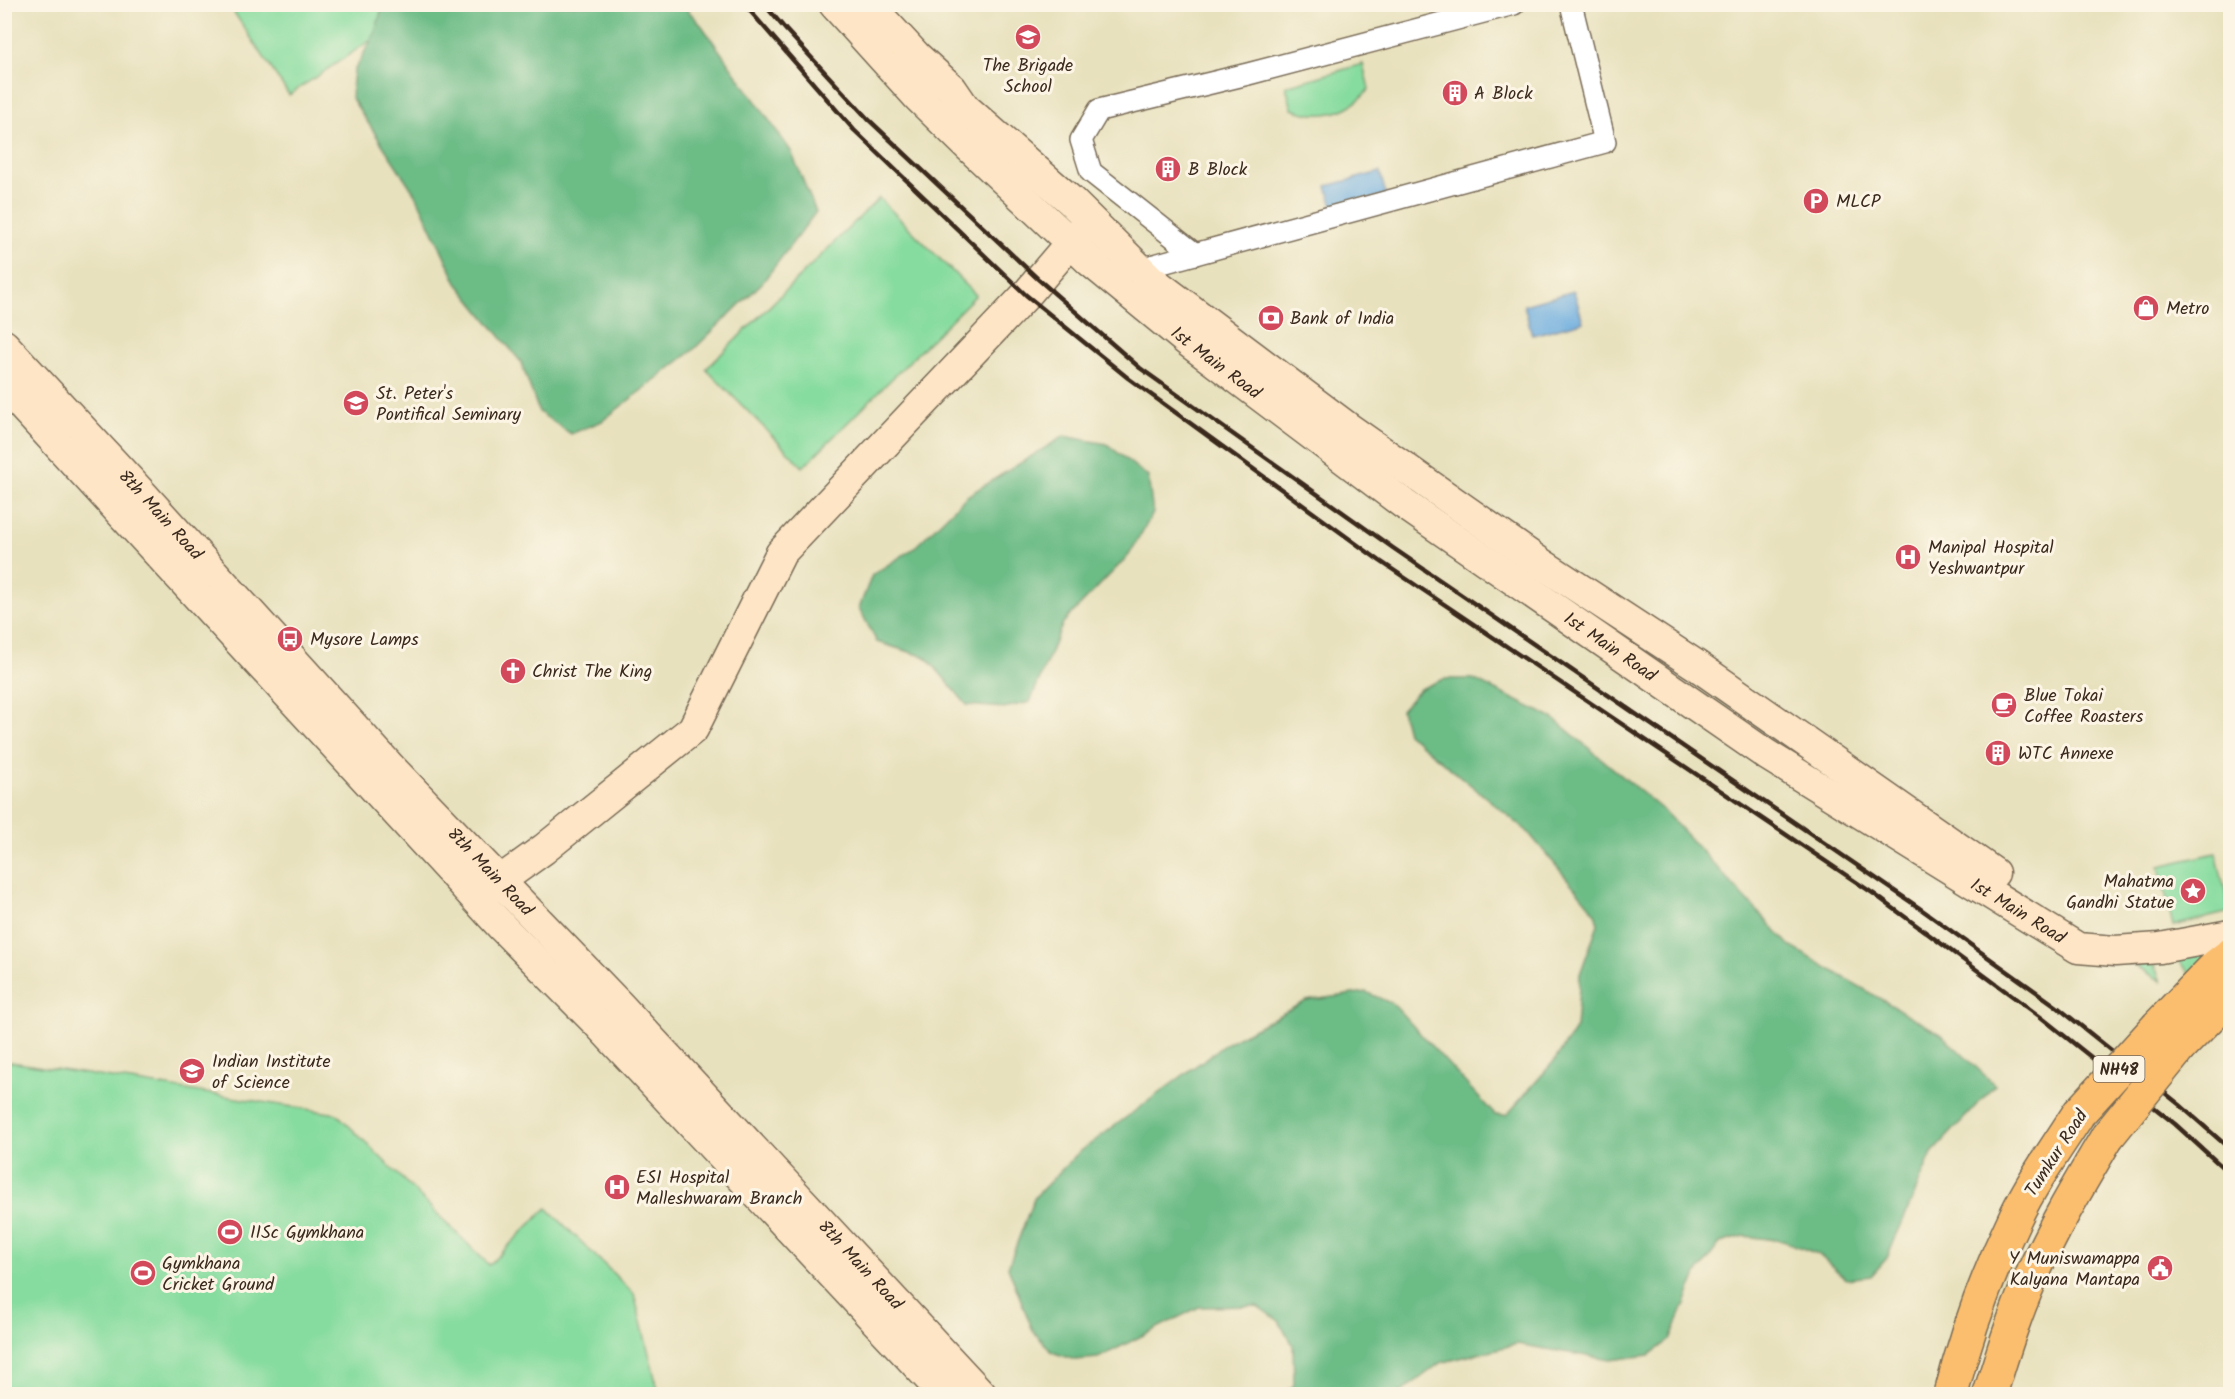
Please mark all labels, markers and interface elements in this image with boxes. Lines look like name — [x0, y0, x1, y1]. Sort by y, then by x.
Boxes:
school or university icon: The Brigade School — [1013, 22, 1043, 52]
place label: The Brigade School — [983, 52, 1073, 102]
building icon: A Block — [1440, 78, 1470, 108]
place label: A Block — [1474, 80, 1533, 109]
building icon: B Block — [1153, 154, 1183, 184]
place label: B Block — [1188, 156, 1248, 185]
parking icon: MLCP — [1801, 186, 1831, 216]
place label: MLCP — [1836, 188, 1882, 217]
shop icon: Metro — [2131, 293, 2161, 323]
place label: Metro — [2166, 295, 2209, 324]
bank icon: Bank of India — [1256, 303, 1286, 333]
place label: Bank of India — [1290, 305, 1394, 334]
street label: 1st Main Road — [1163, 320, 1268, 408]
place label: St. Peter's Pontifical Seminary — [376, 380, 522, 430]
school or university icon: St. Peter's Pontifical Seminary — [341, 388, 371, 418]
street label: 8th Main Road — [110, 464, 210, 568]
place label: Manipal Hospital Yeshwantpur — [1928, 534, 2054, 584]
hospital icon: Manipal Hospital Yeshwantpur — [1893, 542, 1923, 572]
street label: 1st Main Road — [1557, 605, 1663, 691]
bus stop icon: Mysore Lamps — [275, 624, 305, 654]
place label: Mysore Lamps — [310, 626, 419, 655]
church icon: Christ The King — [498, 656, 528, 686]
place label: Christ The King — [532, 658, 652, 687]
place label: Blue Tokai Coffee Roasters — [2024, 682, 2144, 732]
cafe icon: Blue Tokai Coffee Roasters — [1989, 690, 2019, 720]
building icon: WTC Annexe — [1983, 738, 2013, 768]
place label: WTC Annexe — [2018, 740, 2114, 769]
street label: 8th Main Road — [439, 821, 540, 925]
place label: Mahatma Gandhi Statue — [2066, 868, 2174, 918]
street label: 1st Main Road — [1964, 871, 2071, 953]
place icon: Mahatma Gandhi Statue — [2178, 876, 2208, 906]
place label: Indian Institute of Science — [212, 1048, 330, 1098]
school or university icon: Indian Institute of Science — [177, 1056, 207, 1086]
road number: NH48 — [2094, 1056, 2144, 1082]
street label: Tumkur Road — [2018, 1104, 2097, 1203]
place label: ESI Hospital Malleshwaram Branch — [636, 1164, 803, 1214]
hospital icon: ESI Hospital Malleshwaram Branch — [602, 1172, 632, 1202]
street label: 8th Main Road — [810, 1214, 910, 1318]
sports icon: IISc Gymkhana — [215, 1217, 245, 1247]
place label: IISc Gymkhana — [250, 1219, 364, 1248]
place label: Y Muniswamappa Kalyana Mantapa — [2009, 1245, 2140, 1295]
place label: Gymkhana Cricket Ground — [162, 1250, 275, 1300]
public building icon: Y Muniswamappa Kalyana Mantapa — [2145, 1253, 2175, 1283]
sports icon: Gymkhana Cricket Ground — [128, 1258, 158, 1288]

